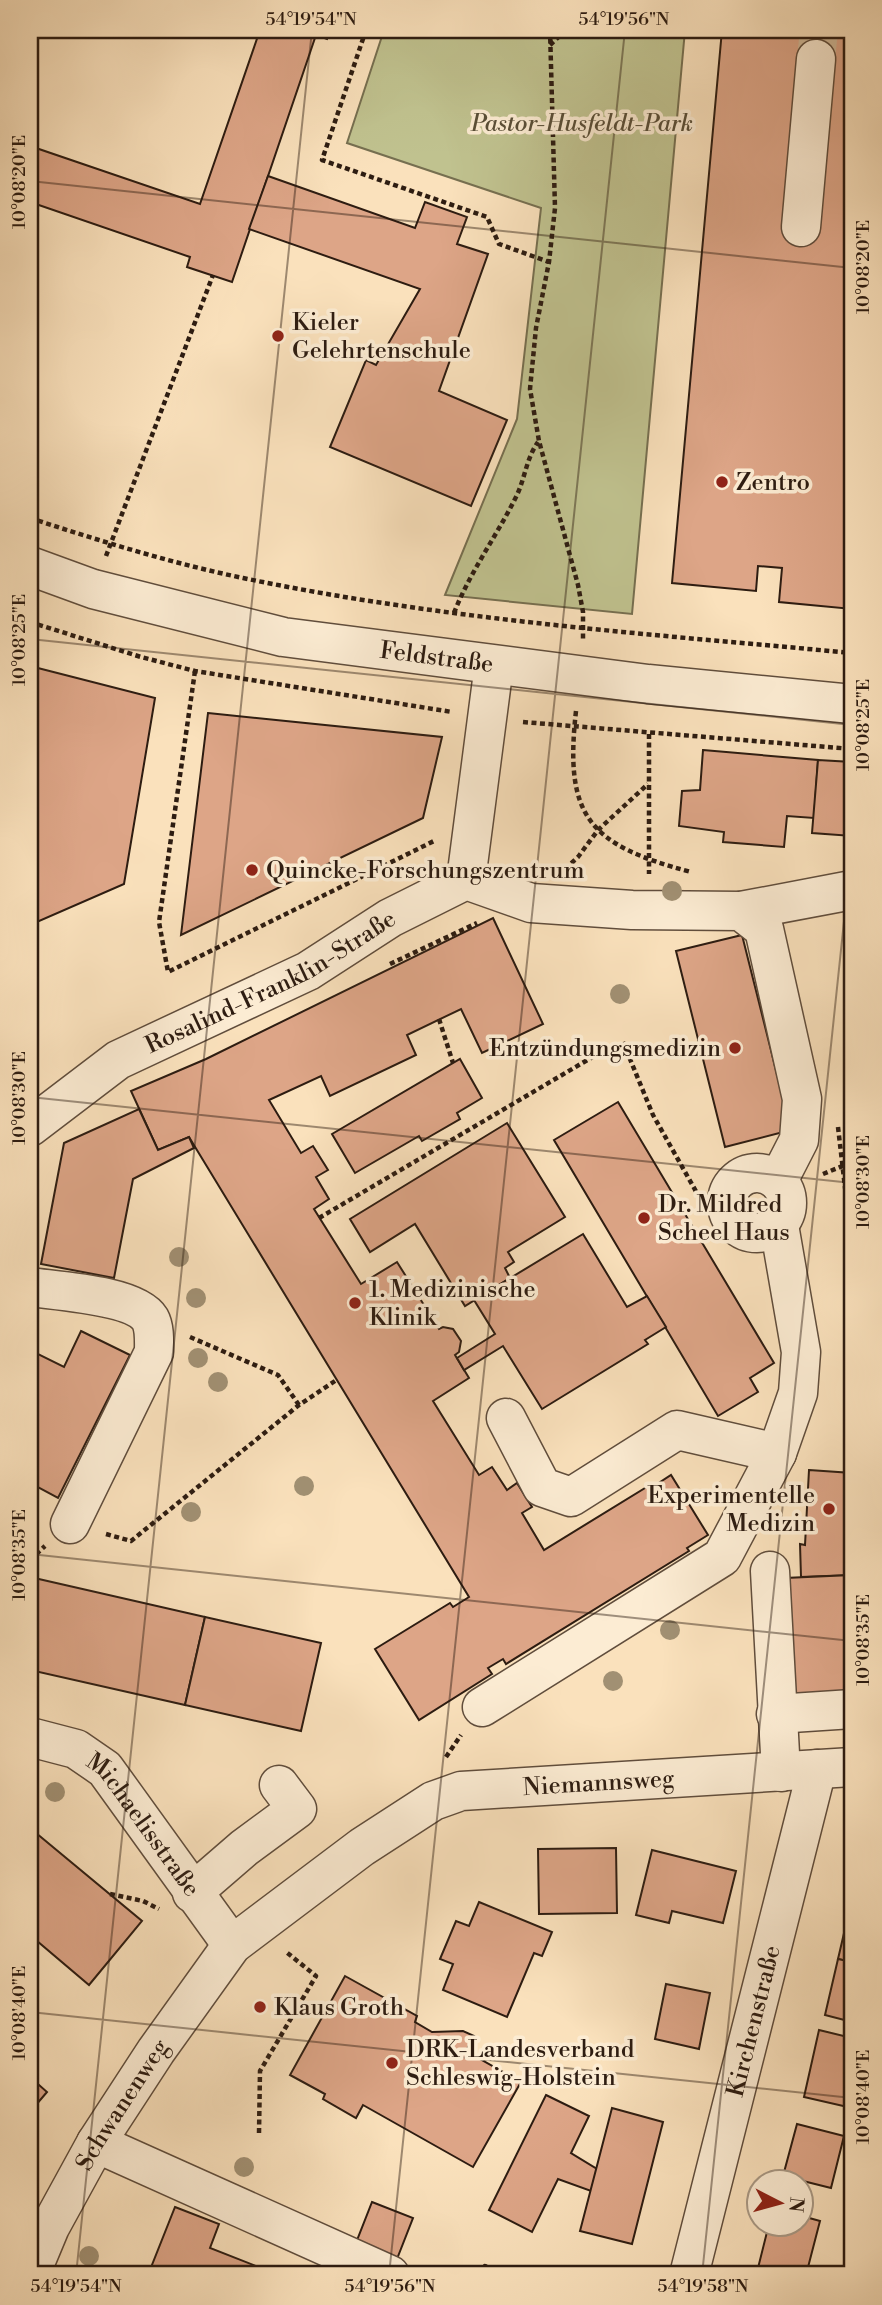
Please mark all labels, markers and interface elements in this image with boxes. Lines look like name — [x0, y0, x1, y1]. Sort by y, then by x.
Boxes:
text: 54°19'54"N — [265, 8, 357, 31]
text: 54°19'56"N — [579, 8, 670, 31]
park label: Pastor-Husfeldt-Park — [470, 109, 693, 139]
text: 10°08'20"E — [8, 135, 31, 229]
text: 10°08'20"E — [852, 220, 875, 314]
place label: Kieler Gelehrtenschule — [292, 308, 471, 366]
marker: Kieler Gelehrtenschule — [270, 328, 286, 344]
place label: Zentro — [736, 468, 810, 498]
marker: Zentro — [714, 474, 730, 490]
text: 10°08'25"E — [8, 594, 31, 686]
street label: Feldstraße — [378, 636, 495, 680]
text: 10°08'25"E — [852, 679, 875, 771]
place label: Quincke-Forschungszentrum — [266, 856, 585, 886]
marker: Quincke-Forschungszentrum — [244, 862, 260, 878]
street label: Rosalind-Franklin-Straße — [141, 904, 402, 1061]
place label: Entzündungsmedizin — [489, 1034, 721, 1064]
marker: Entzündungsmedizin — [727, 1040, 743, 1056]
text: 10°08'30"E — [8, 1051, 31, 1145]
text: 10°08'30"E — [852, 1135, 875, 1229]
place label: Dr. Mildred Scheel Haus — [658, 1190, 790, 1248]
marker: Dr. Mildred Scheel Haus — [636, 1210, 652, 1226]
place label: 1. Medizinische Klinik — [369, 1275, 536, 1333]
marker: 1. Medizinische Klinik — [347, 1295, 363, 1311]
place label: Experimentelle Medizin — [647, 1481, 815, 1539]
marker: Experimentelle Medizin — [821, 1501, 837, 1517]
text: 10°08'35"E — [8, 1509, 31, 1601]
text: 10°08'35"E — [852, 1594, 875, 1686]
street label: Michaelisstraße — [80, 1747, 206, 1903]
street label: Niemannsweg — [522, 1764, 676, 1803]
street label: Kirchenstraße — [721, 1942, 788, 2100]
text: 10°08'40"E — [8, 1966, 31, 2060]
place label: Klaus Groth — [274, 1993, 404, 2023]
marker: Klaus Groth — [252, 1999, 268, 2015]
street label: Schwanenweg — [70, 2033, 176, 2176]
place label: DRK-Landesverband Schleswig-Holstein — [406, 2035, 635, 2093]
text: 10°08'40"E — [852, 2050, 875, 2144]
marker: DRK-Landesverband Schleswig-Holstein — [384, 2055, 400, 2071]
north arrow — [746, 2168, 816, 2238]
text: N — [783, 2196, 809, 2213]
text: 54°19'54"N — [30, 2275, 122, 2298]
text: 54°19'56"N — [345, 2275, 436, 2298]
text: 54°19'58"N — [657, 2275, 749, 2298]

